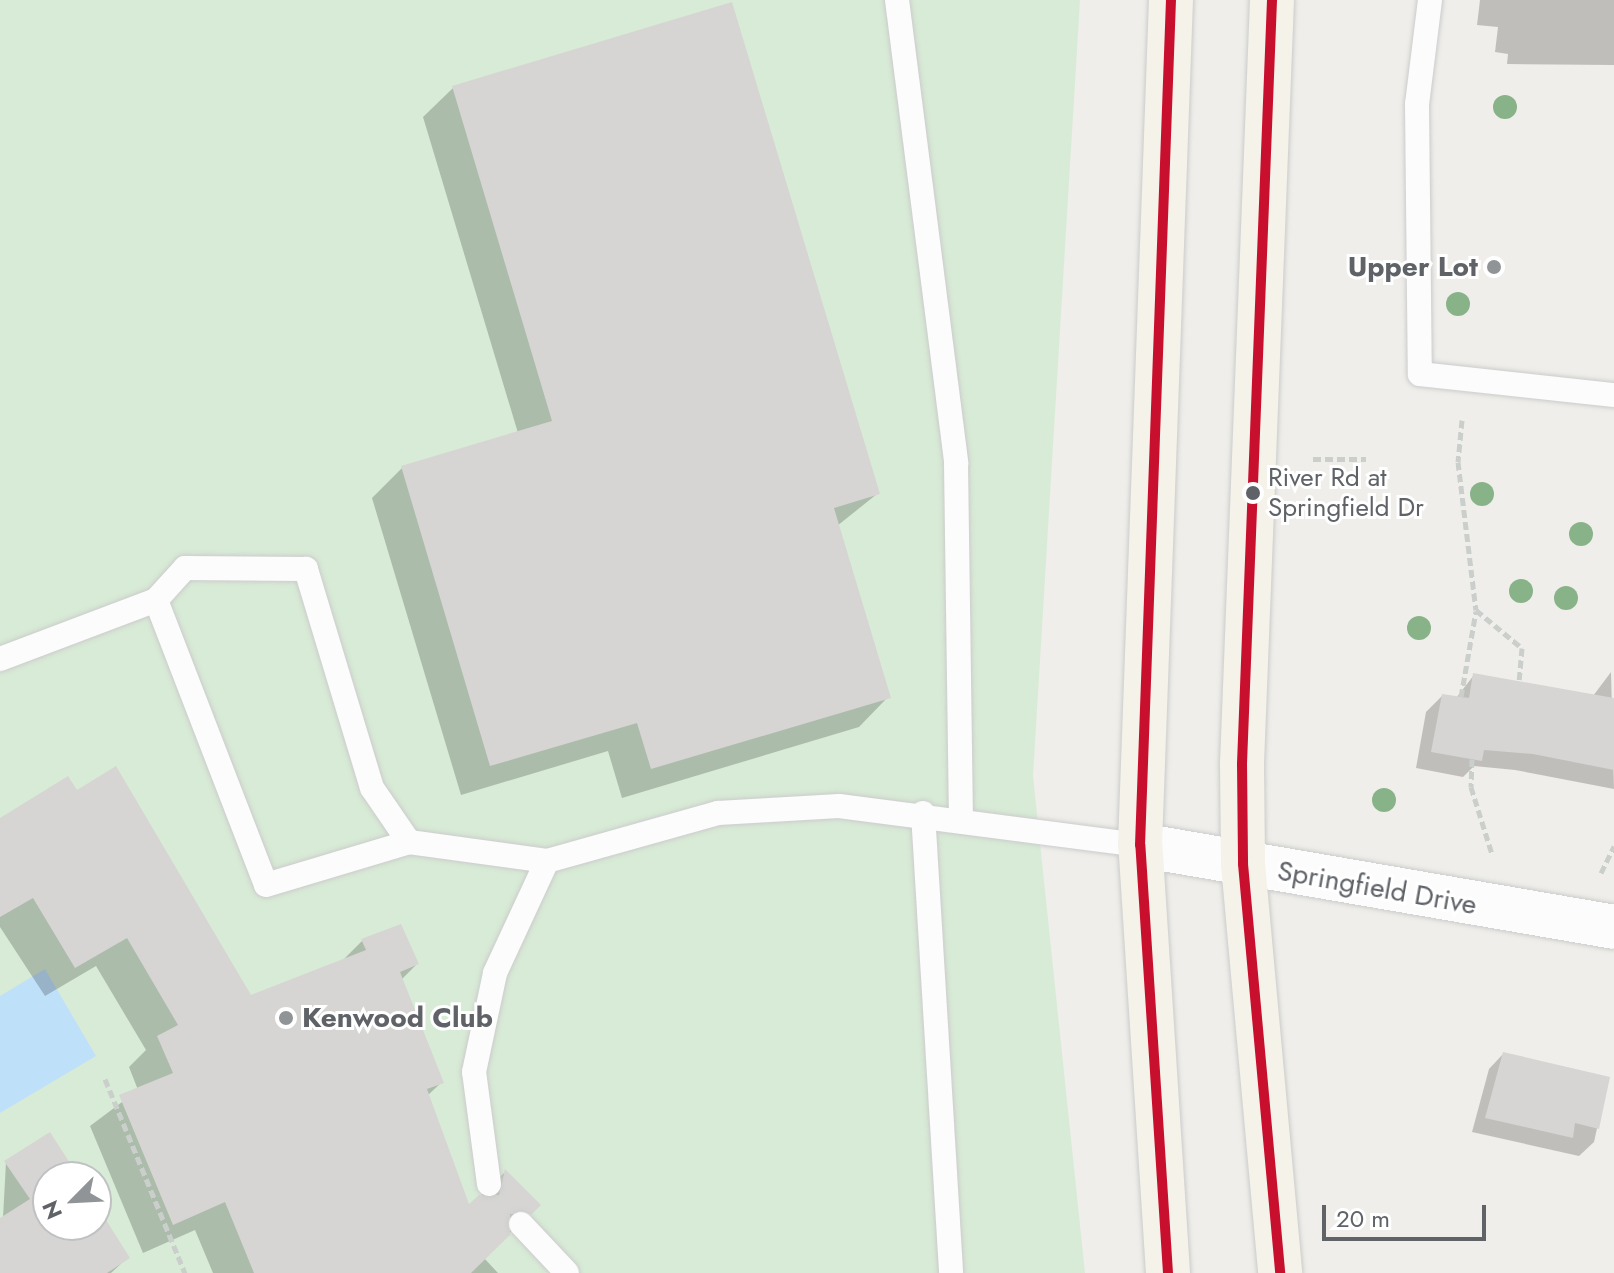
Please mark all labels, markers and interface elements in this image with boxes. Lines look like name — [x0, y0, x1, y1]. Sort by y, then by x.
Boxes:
place label: Upper Lot — [1348, 250, 1478, 284]
marker: Upper Lot — [1485, 258, 1503, 276]
place label: River Rd at Springfield Dr — [1268, 462, 1424, 524]
marker: River Rd at Springfield Dr — [1245, 485, 1261, 501]
street label: Springfield Drive — [1275, 854, 1479, 922]
place label: Kenwood Club — [302, 1001, 493, 1035]
marker: Kenwood Club — [277, 1009, 295, 1027]
north arrow — [32, 1161, 112, 1241]
scale bar — [1326, 1189, 1490, 1239]
text: N — [34, 1195, 70, 1224]
text: 20 m — [1336, 1201, 1390, 1236]

